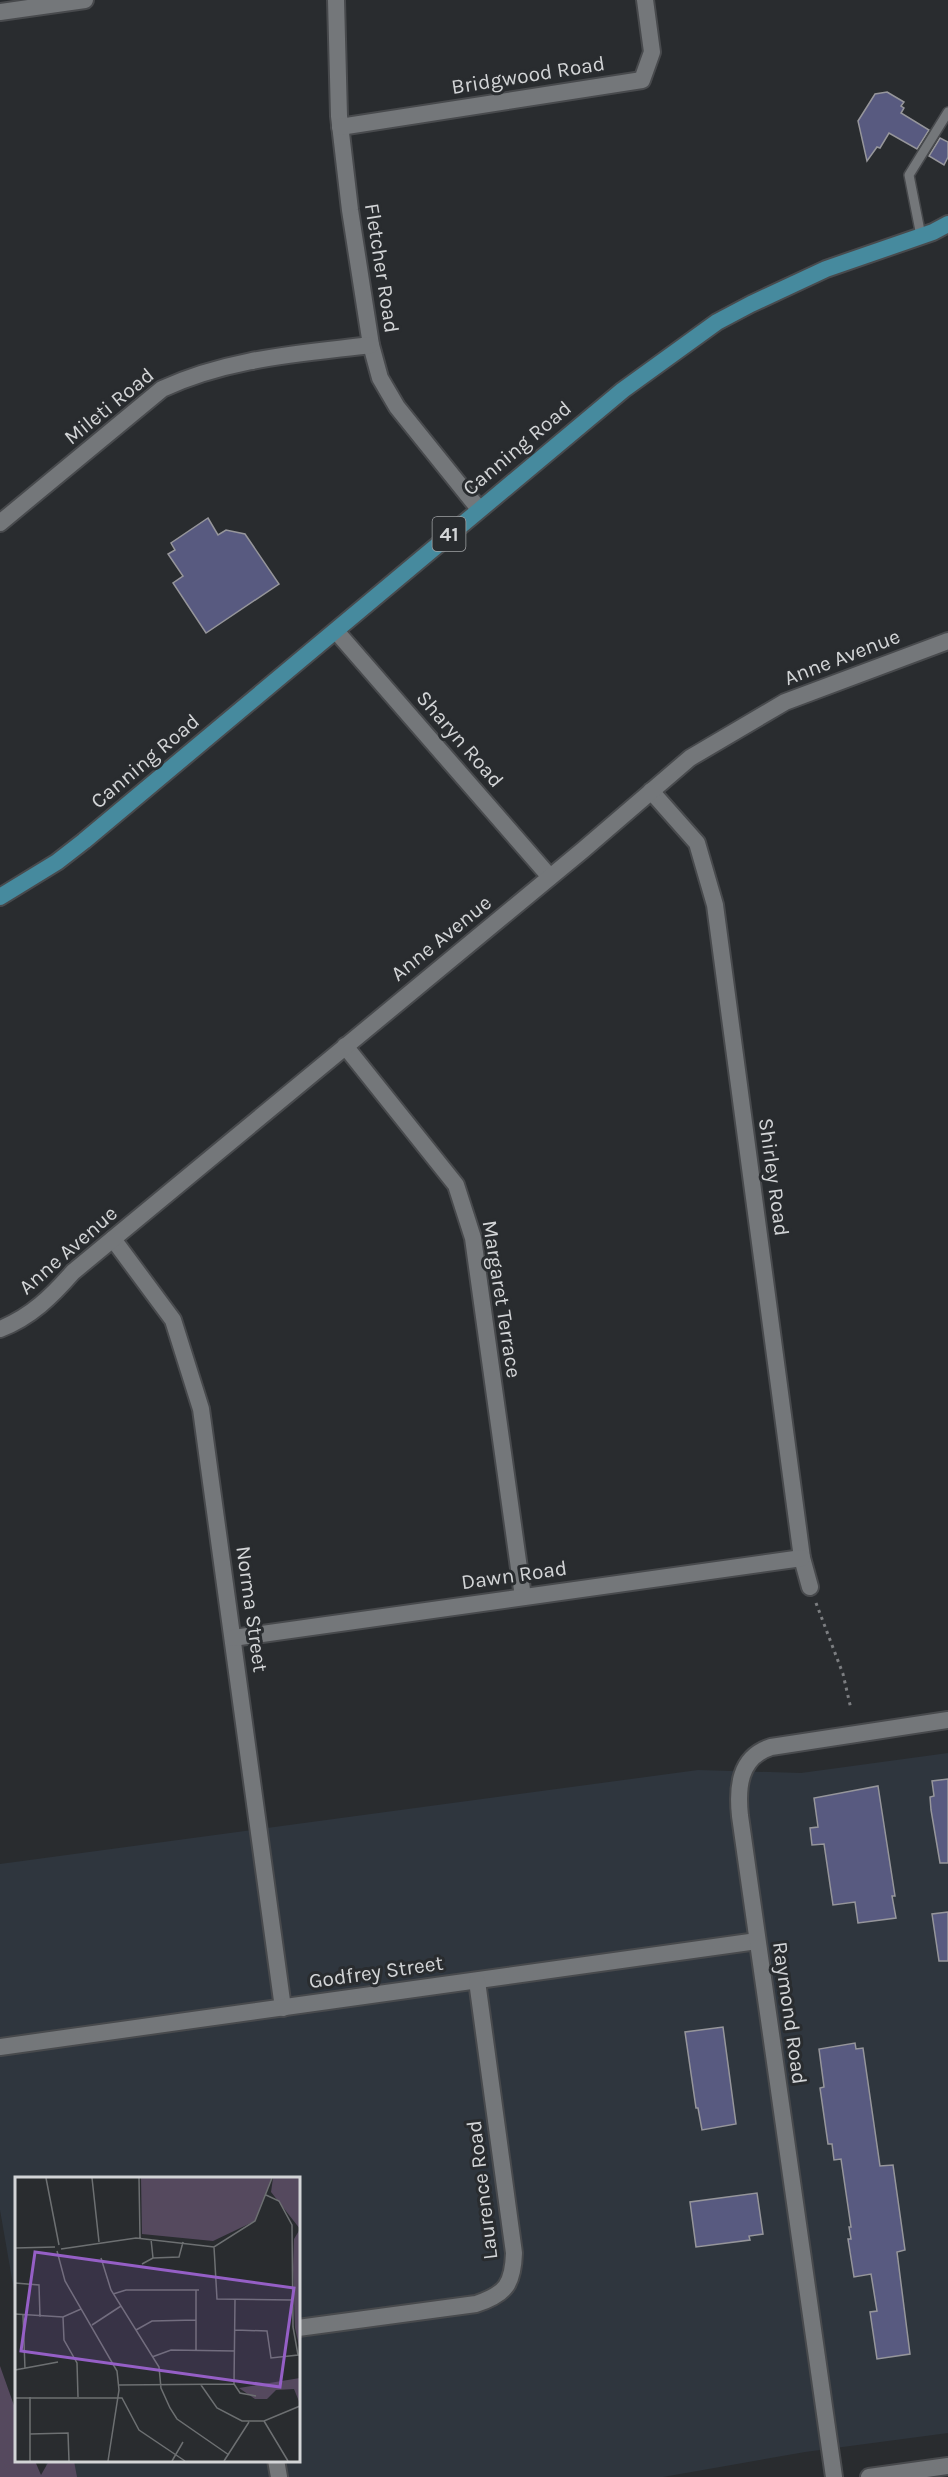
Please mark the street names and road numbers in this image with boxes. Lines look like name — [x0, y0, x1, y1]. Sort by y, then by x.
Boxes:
street label: Bridgwood Road — [450, 51, 606, 99]
street label: Fletcher Road — [360, 202, 404, 334]
street label: Mileti Road — [59, 363, 159, 449]
street label: Canning Road — [458, 396, 576, 500]
road number: 41 — [432, 517, 466, 551]
street label: Anne Avenue — [781, 624, 903, 690]
street label: Sharyn Road — [411, 686, 509, 792]
street label: Canning Road — [86, 709, 204, 813]
street label: Anne Avenue — [386, 890, 496, 986]
street label: Shirley Road — [754, 1116, 794, 1238]
street label: Anne Avenue — [14, 1201, 122, 1299]
street label: Margaret Terrace — [478, 1218, 526, 1380]
street label: Norma Street — [231, 1544, 273, 1674]
street label: Dawn Road — [460, 1556, 568, 1594]
street label: Raymond Road — [768, 1940, 812, 2086]
street label: Godfrey Street — [307, 1951, 445, 1993]
street label: Laurence Road — [462, 2119, 502, 2261]

